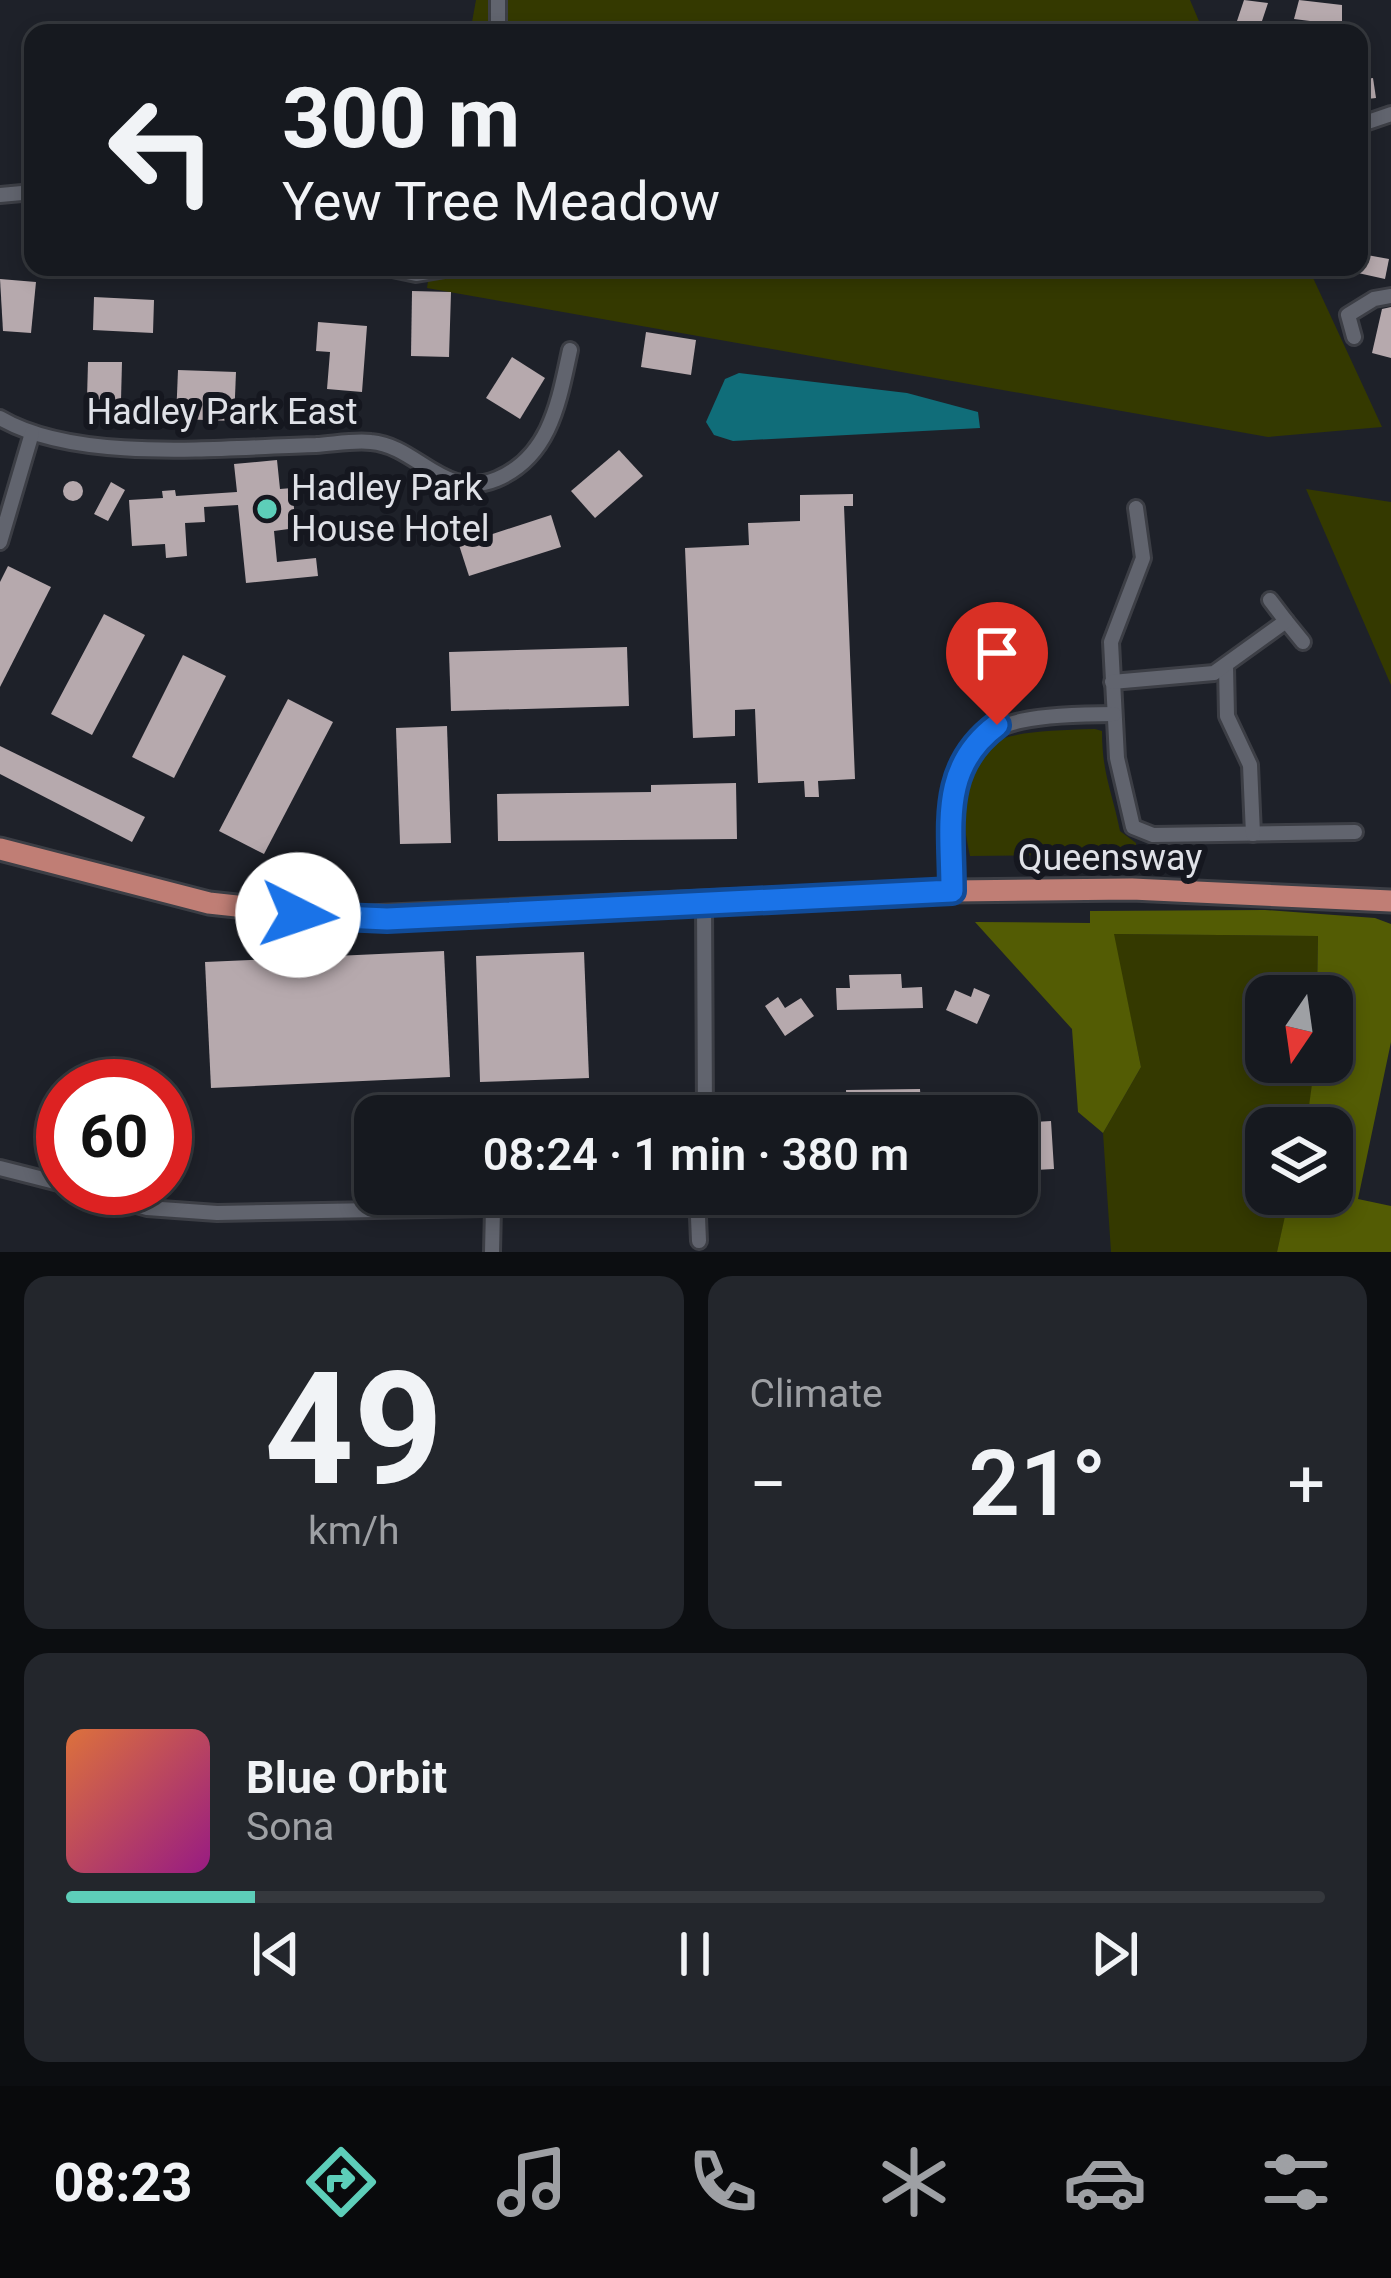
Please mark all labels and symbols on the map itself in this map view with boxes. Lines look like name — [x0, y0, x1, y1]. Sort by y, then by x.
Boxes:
street label: Hadley Park East — [86, 391, 358, 433]
place label: Hadley Park House Hotel — [291, 467, 490, 550]
marker: Hadley Park House Hotel — [254, 496, 280, 522]
pin — [946, 602, 1048, 725]
street label: Queensway — [1018, 837, 1202, 879]
position arrow — [235, 852, 361, 978]
north arrow — [1245, 975, 1353, 1083]
speed limit sign: 60 — [36, 1059, 192, 1215]

